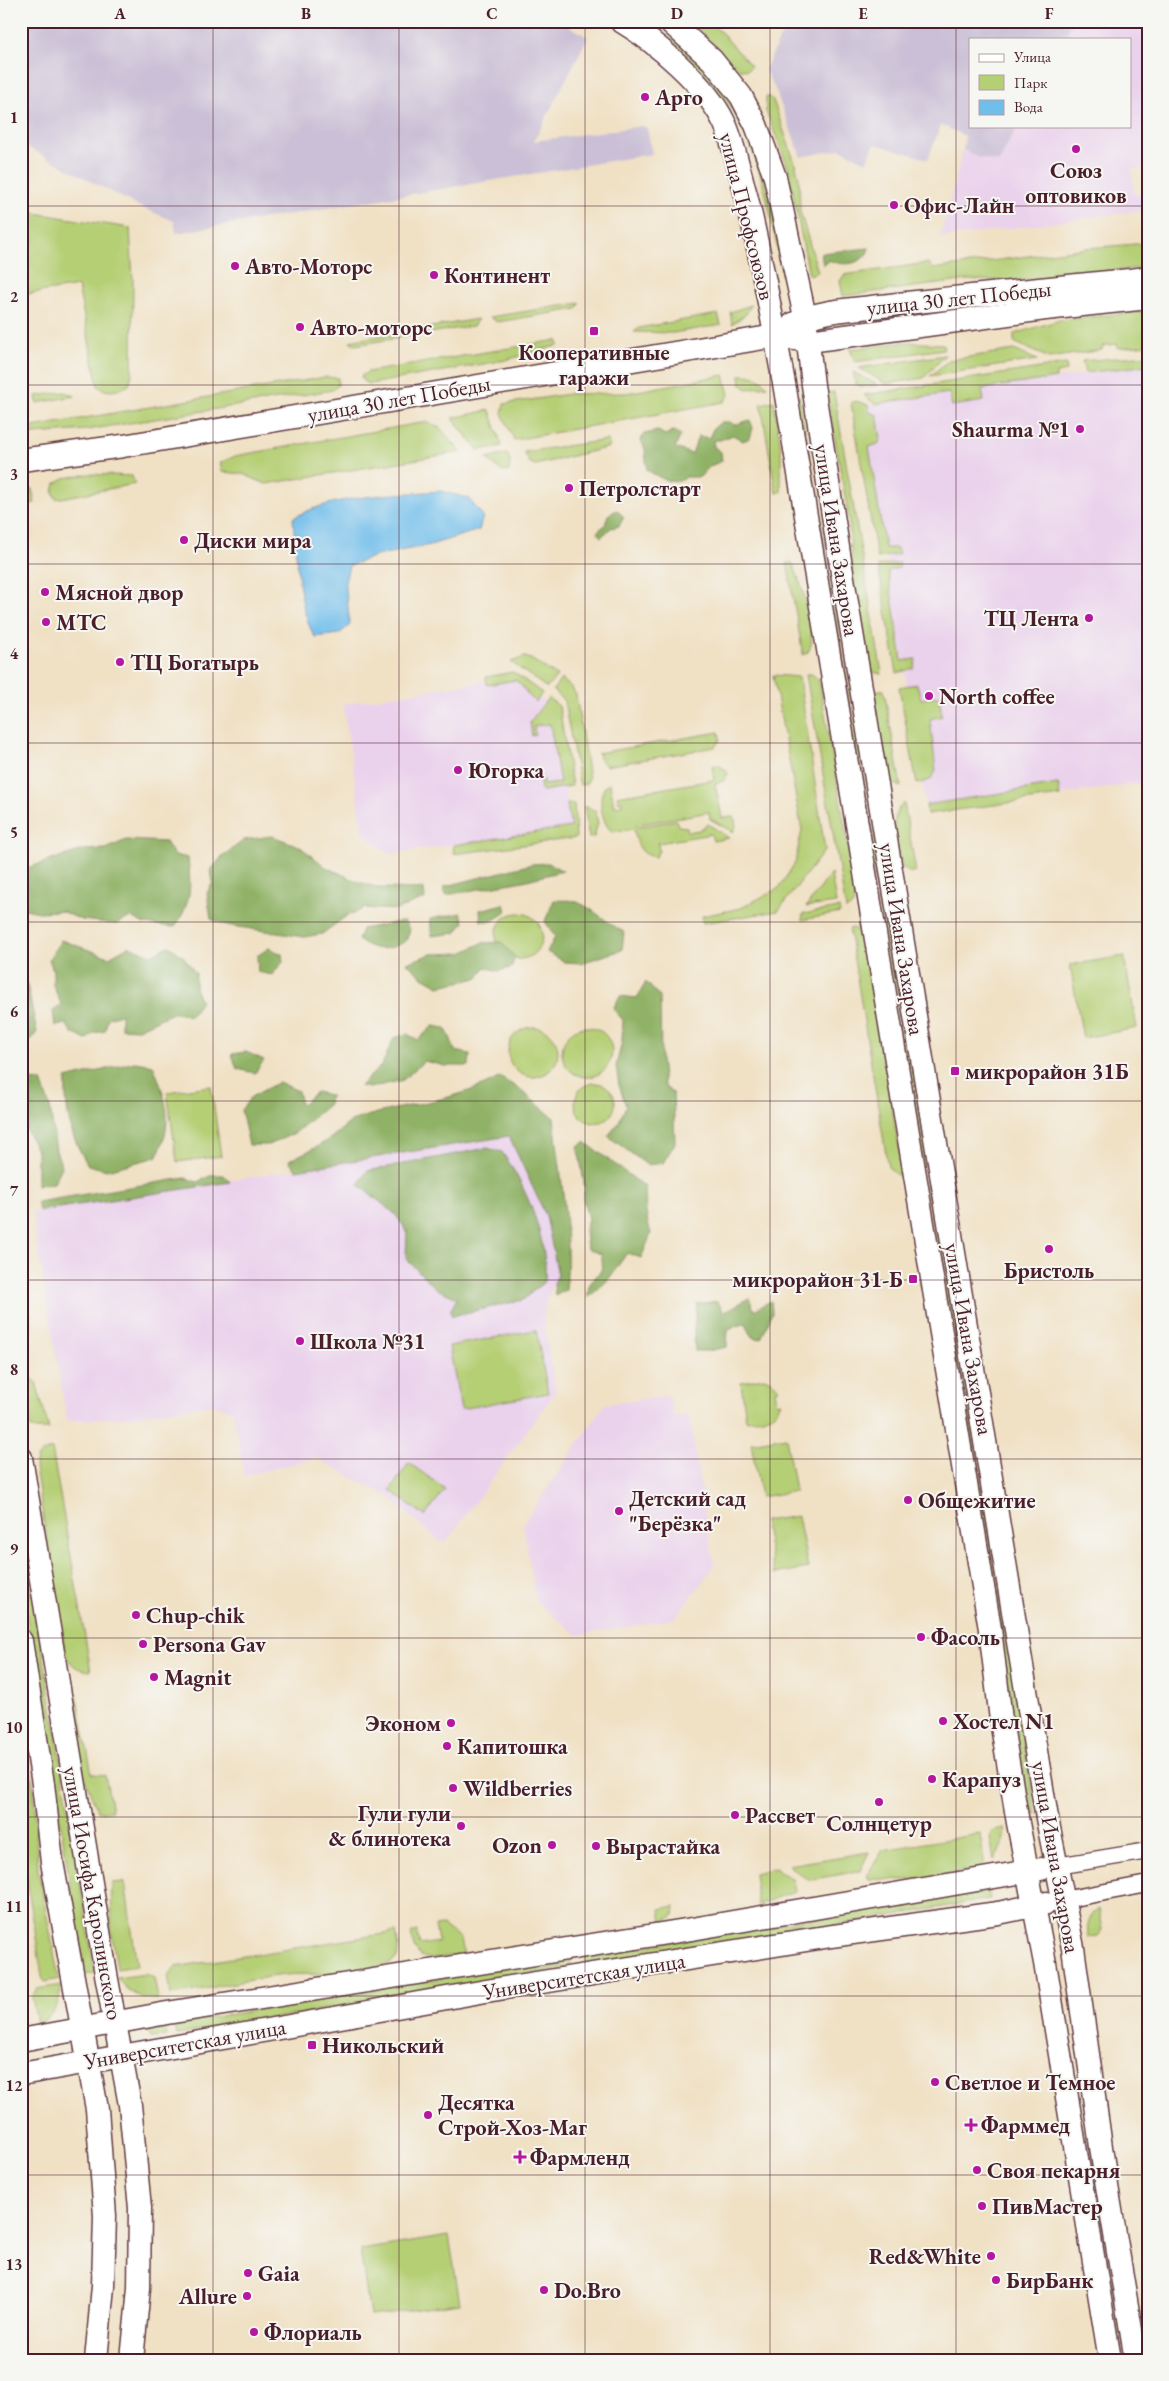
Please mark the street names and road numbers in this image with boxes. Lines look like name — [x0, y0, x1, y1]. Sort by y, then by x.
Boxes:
street label: улица Профсоюзов — [712, 129, 782, 303]
street label: улица 30 лет Победы — [865, 274, 1053, 322]
street label: улица 30 лет Победы — [305, 369, 493, 429]
street label: улица Ивана Захарова — [807, 442, 867, 639]
street label: улица Ивана Захарова — [872, 841, 932, 1038]
street label: улица Ивана Захарова — [938, 1241, 1000, 1438]
street label: улица Ивана Захарова — [1025, 1759, 1087, 1956]
street label: улица Иосифа Каролинского — [56, 1764, 130, 2022]
street label: Университетская улица — [480, 1946, 687, 2006]
street label: Университетская улица — [81, 2012, 288, 2076]

